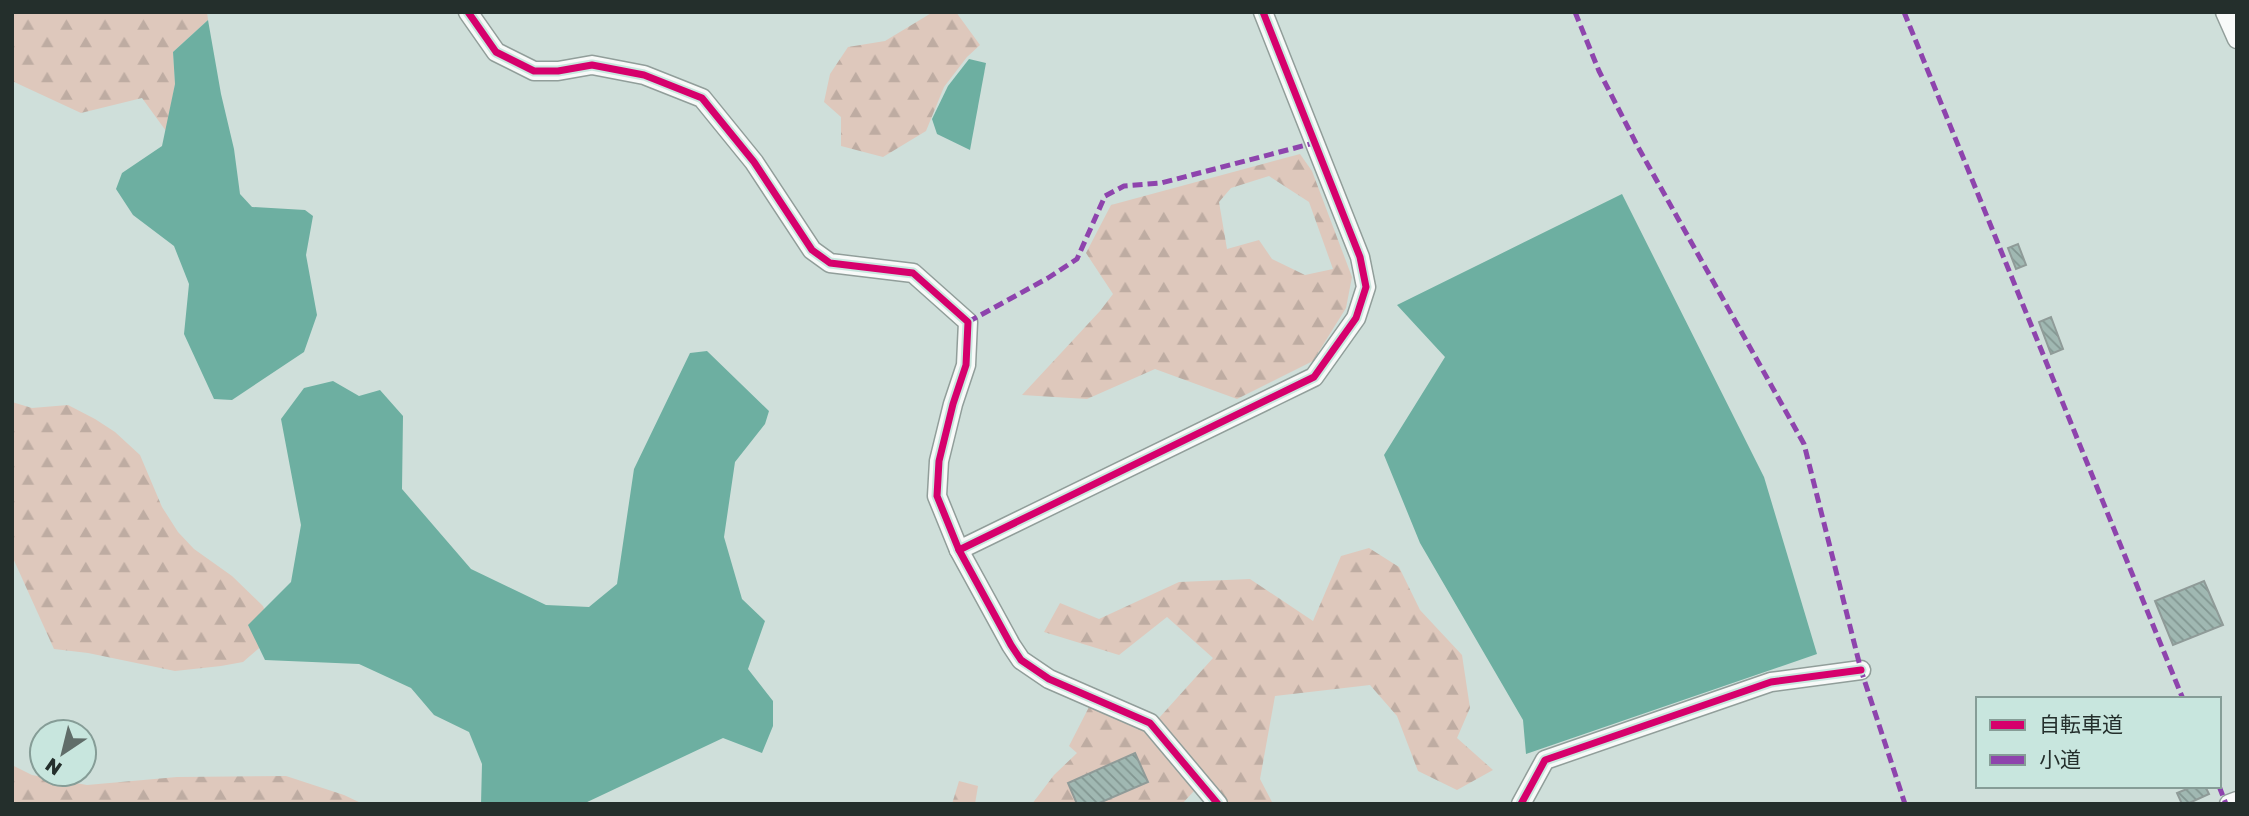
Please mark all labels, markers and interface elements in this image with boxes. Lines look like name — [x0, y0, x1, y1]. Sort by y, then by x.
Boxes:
legend — [1976, 697, 2221, 788]
text: 自転車道 — [2039, 711, 2123, 737]
north arrow — [28, 718, 98, 788]
text: 小道 — [2039, 746, 2081, 772]
text: N — [40, 754, 65, 781]

